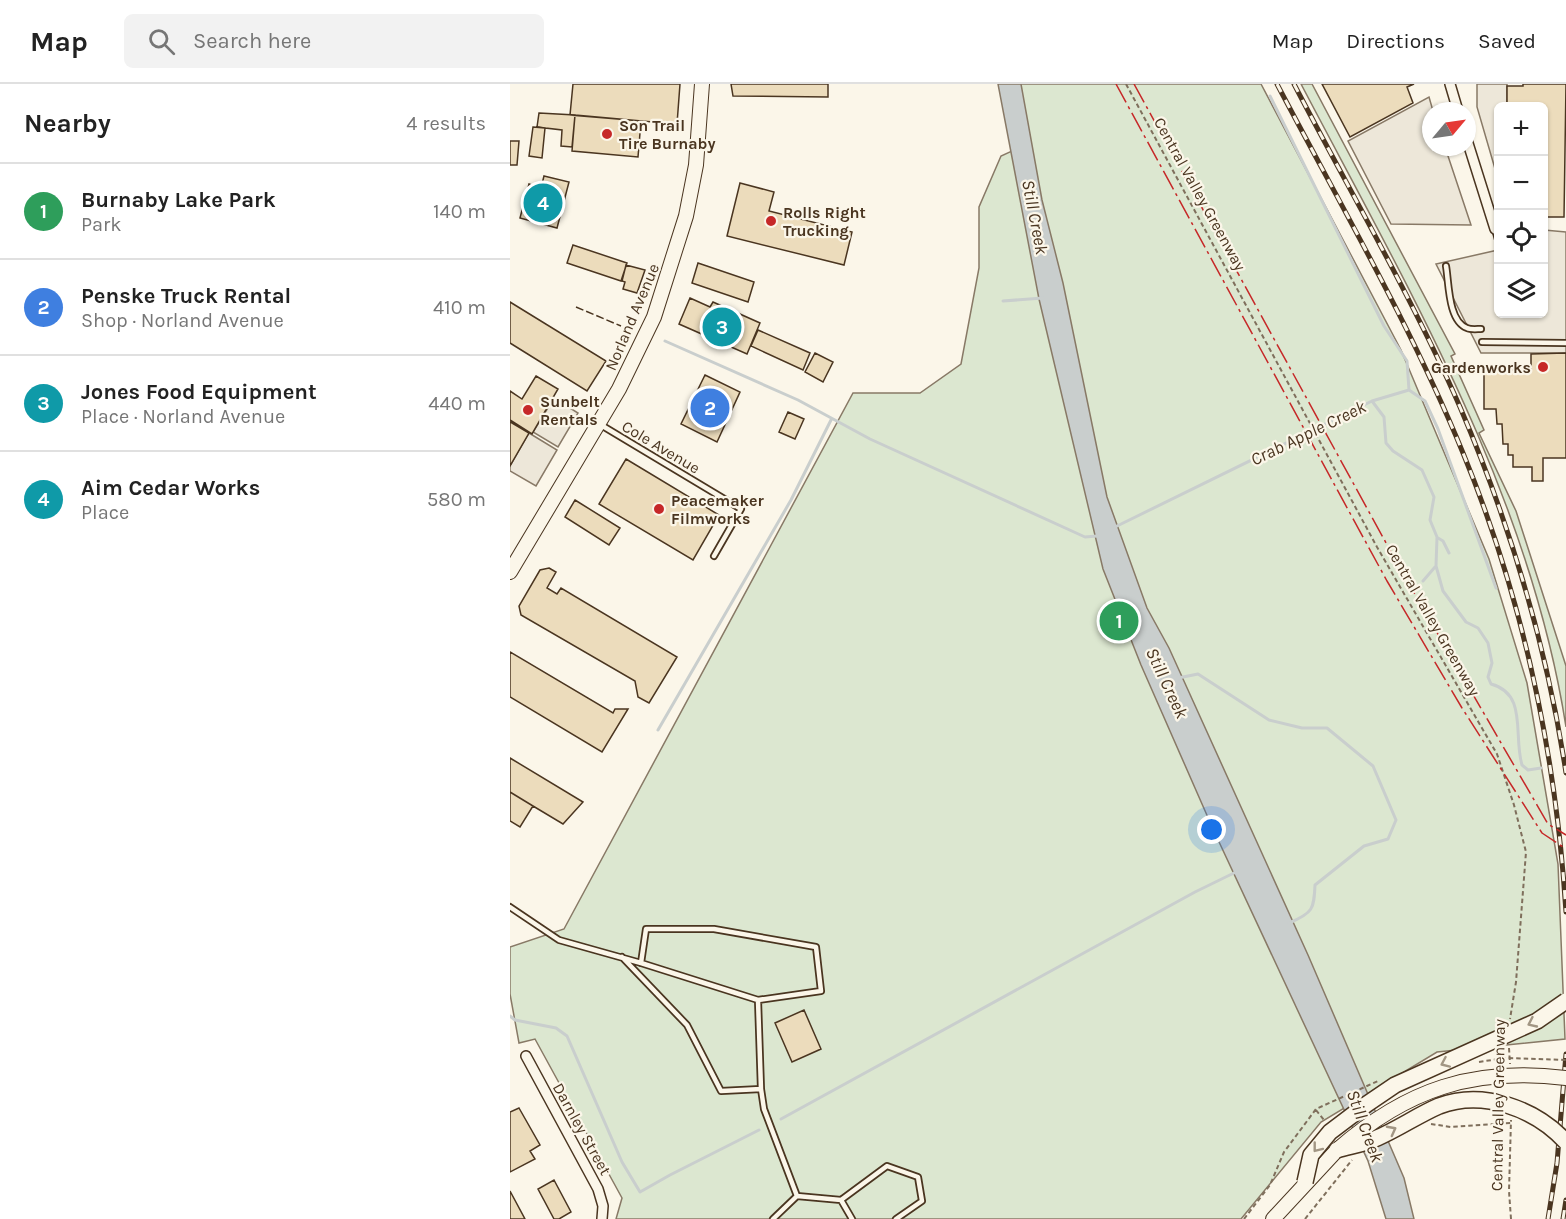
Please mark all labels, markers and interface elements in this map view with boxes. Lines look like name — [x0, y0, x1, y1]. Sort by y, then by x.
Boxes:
search box — [124, 14, 544, 68]
text: Map — [30, 25, 88, 58]
icon: search — [145, 25, 178, 58]
text: Search here — [193, 28, 311, 54]
text: Map — [1272, 29, 1313, 53]
text: Directions — [1346, 29, 1445, 53]
text: Saved — [1478, 29, 1536, 53]
north arrow — [1422, 102, 1476, 156]
map controls — [1494, 102, 1548, 318]
button: + — [1494, 102, 1548, 156]
text: Nearby — [24, 108, 111, 139]
text: 4 results — [406, 112, 486, 135]
street label: Central Valley Greenway — [1150, 114, 1250, 274]
place label: Son Trail Tire Burnaby — [619, 116, 715, 153]
marker: Son Trail Tire Burnaby — [600, 127, 614, 141]
button: − — [1494, 156, 1548, 210]
water label: Still Creek — [1017, 178, 1053, 257]
pin: 4 — [524, 180, 562, 226]
text: Burnaby Lake Park — [81, 187, 276, 213]
text: 1 — [40, 200, 47, 223]
text: 140 m — [433, 200, 486, 223]
place label: Rolls Right Trucking — [783, 203, 866, 240]
button: locate — [1494, 210, 1548, 264]
text: Park — [81, 213, 122, 236]
marker: Rolls Right Trucking — [764, 214, 778, 228]
street label: Norland Avenue — [601, 261, 663, 373]
button: layers — [1494, 264, 1548, 318]
text: Penske Truck Rental — [81, 283, 291, 309]
text: 2 — [37, 296, 50, 319]
text: 410 m — [433, 296, 486, 319]
pin: 3 — [702, 304, 742, 350]
text: Shop · Norland Avenue — [81, 309, 284, 332]
place label: Gardenworks — [1431, 358, 1531, 377]
marker: Gardenworks — [1536, 360, 1550, 374]
text: Jones Food Equipment — [81, 379, 317, 405]
pin: 2 — [690, 386, 730, 430]
text: 3 — [37, 392, 50, 415]
text: 440 m — [428, 392, 486, 415]
place label: Sunbelt Rentals — [540, 392, 600, 429]
water label: Crab Apple Creek — [1247, 395, 1370, 470]
marker: Sunbelt Rentals — [521, 403, 535, 417]
text: Place · Norland Avenue — [81, 405, 285, 428]
street label: Cole Avenue — [619, 416, 703, 478]
text: Aim Cedar Works — [81, 475, 260, 501]
text: 4 — [38, 488, 49, 511]
text: 580 m — [427, 488, 486, 511]
place label: Peacemaker Filmworks — [671, 491, 765, 528]
text: Place — [81, 501, 129, 524]
marker: Peacemaker Filmworks — [652, 502, 666, 516]
street label: Central Valley Greenway — [1382, 541, 1485, 700]
pin: 1 — [1100, 598, 1138, 644]
water label: Still Creek — [1141, 644, 1193, 723]
your location — [1197, 815, 1226, 844]
one-way arrow — [1527, 1016, 1538, 1028]
street label: Central Valley Greenway — [1487, 1018, 1509, 1191]
one-way arrow — [1440, 1056, 1451, 1068]
street label: Darnley Street — [549, 1079, 615, 1179]
water label: Still Creek — [1342, 1087, 1389, 1166]
one-way arrow — [1386, 1126, 1397, 1138]
one-way arrow — [1314, 1141, 1325, 1152]

